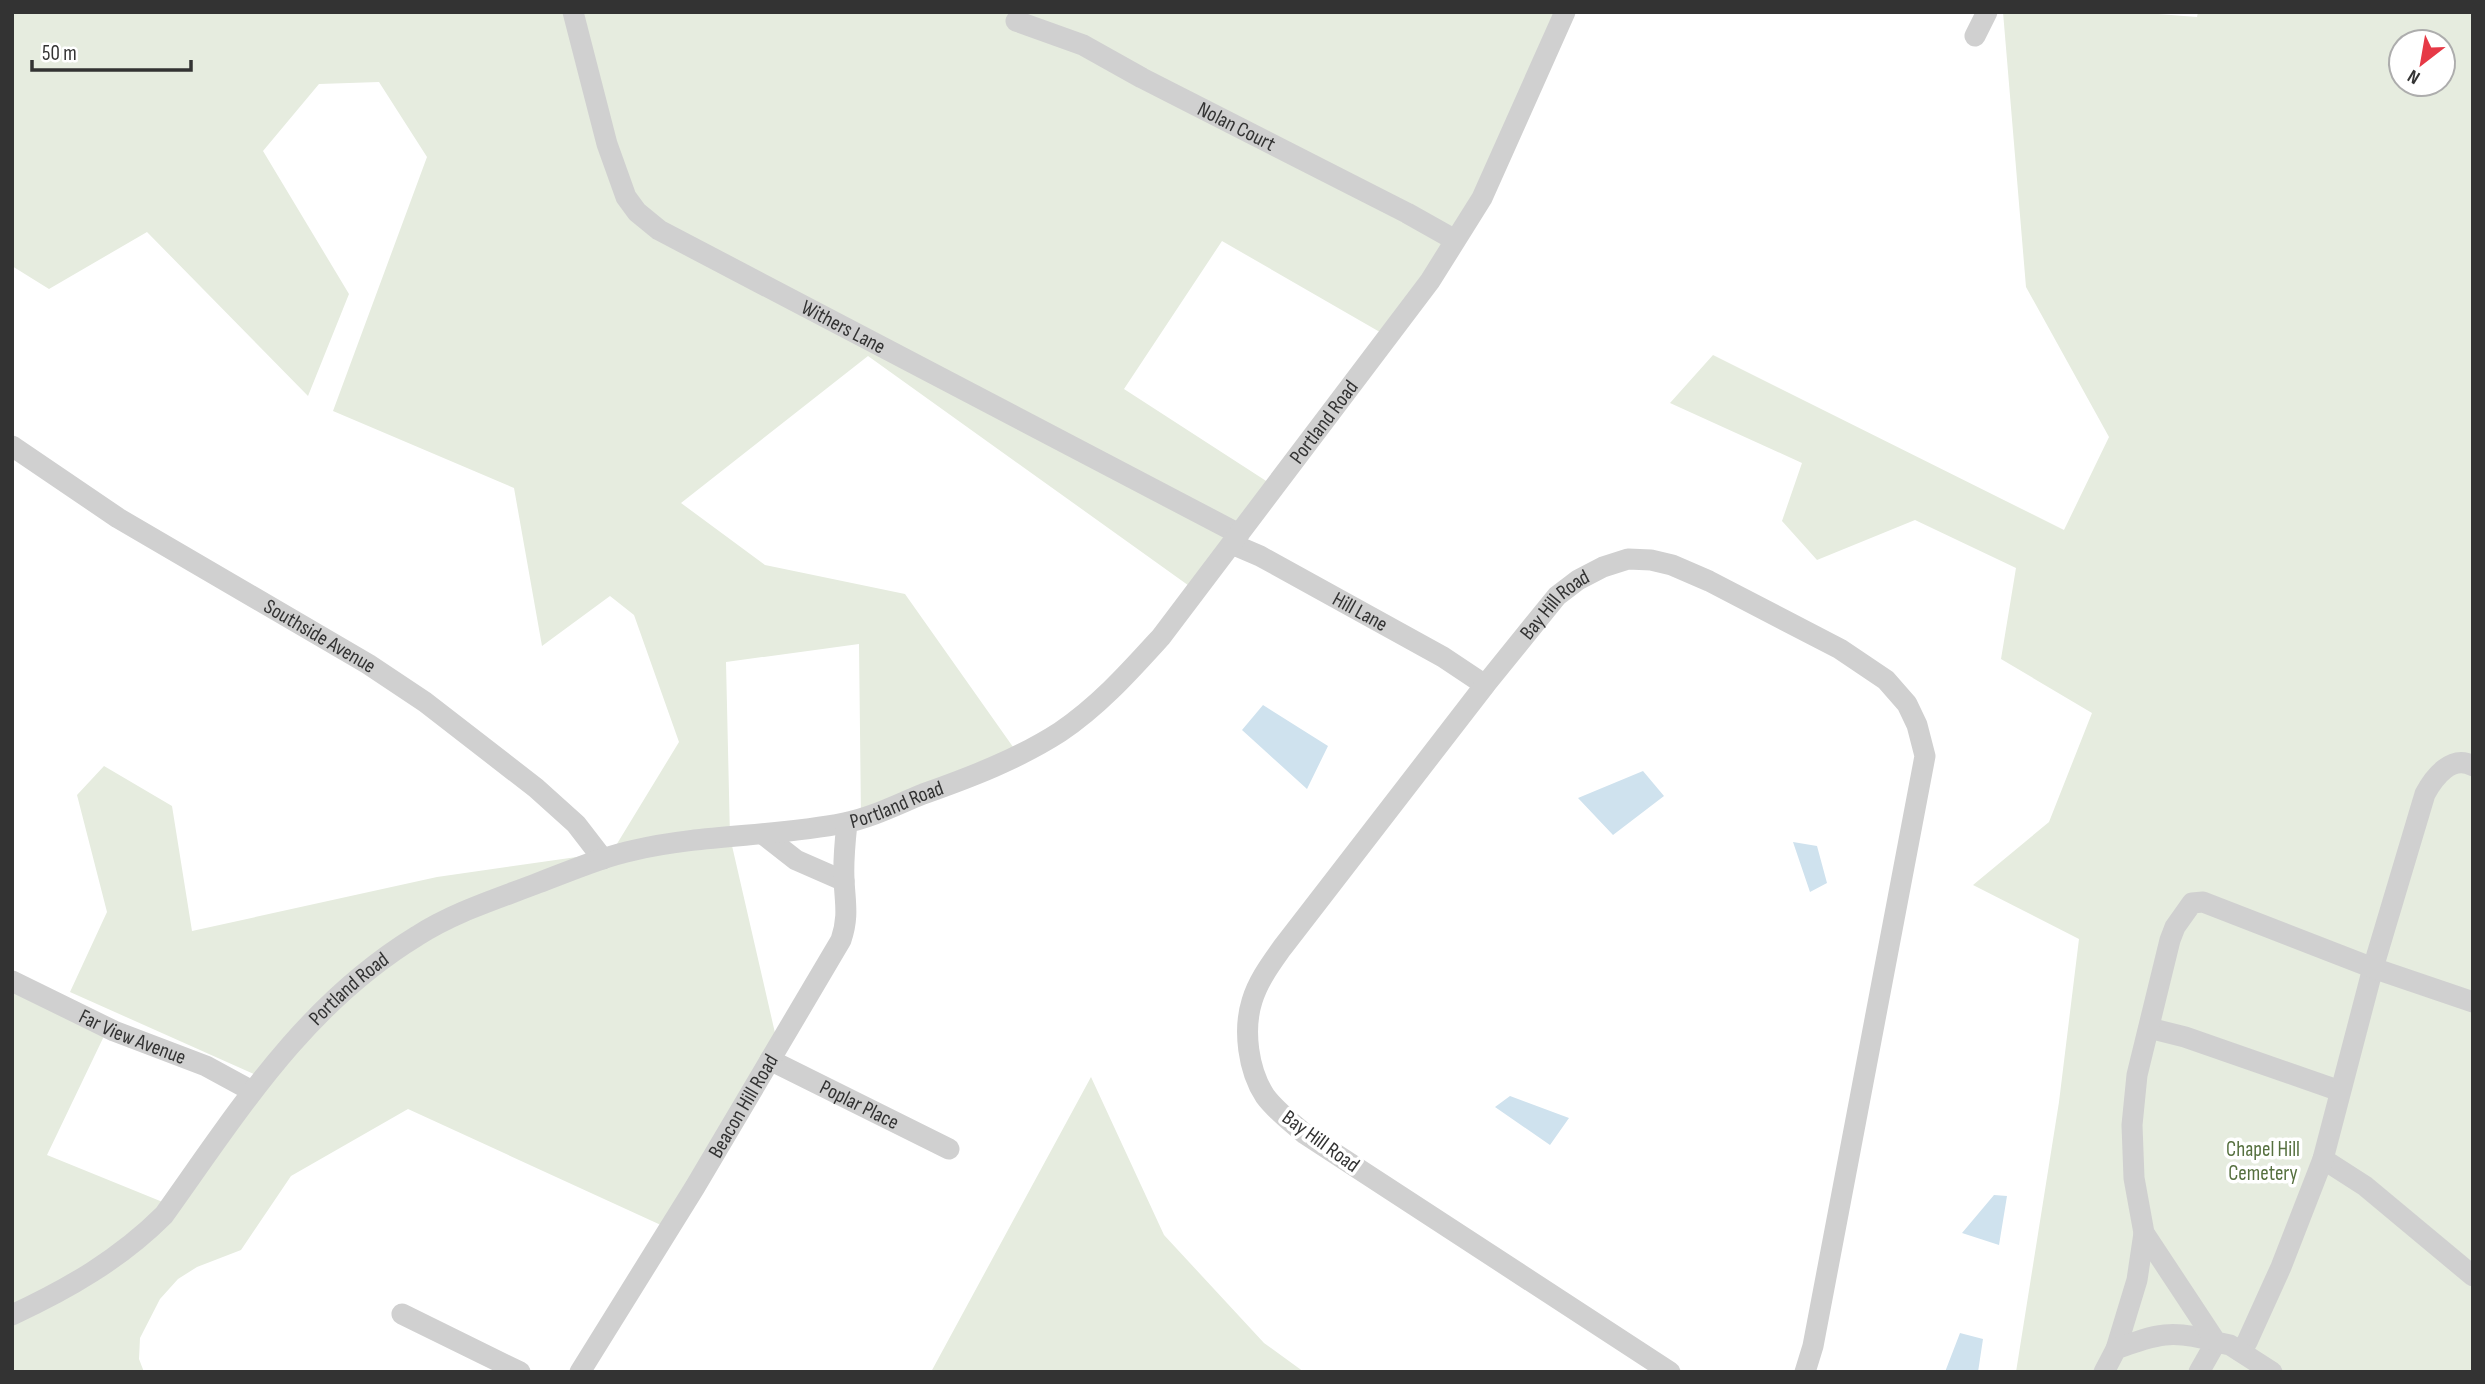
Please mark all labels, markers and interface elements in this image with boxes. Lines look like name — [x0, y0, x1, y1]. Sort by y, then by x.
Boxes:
scale bar — [32, 28, 191, 72]
north arrow — [2387, 28, 2457, 98]
text: 50 m — [42, 41, 77, 66]
text: N — [2404, 64, 2424, 89]
street label: Nolan Court — [1193, 96, 1280, 157]
street label: Withers Lane — [797, 295, 890, 359]
street label: Portland Road — [1284, 375, 1364, 469]
street label: Bay Hill Road — [1515, 564, 1594, 645]
street label: Hill Lane — [1328, 587, 1392, 637]
street label: Southside Avenue — [259, 594, 380, 679]
street label: Portland Road — [847, 776, 947, 834]
street label: Portland Road — [304, 947, 394, 1031]
street label: Far View Avenue — [75, 1004, 189, 1070]
street label: Beacon Hill Road — [703, 1050, 784, 1162]
street label: Poplar Place — [816, 1075, 903, 1135]
street label: Bay Hill Road — [1277, 1105, 1364, 1178]
park label: Chapel Hill Cemetery — [2226, 1137, 2300, 1186]

